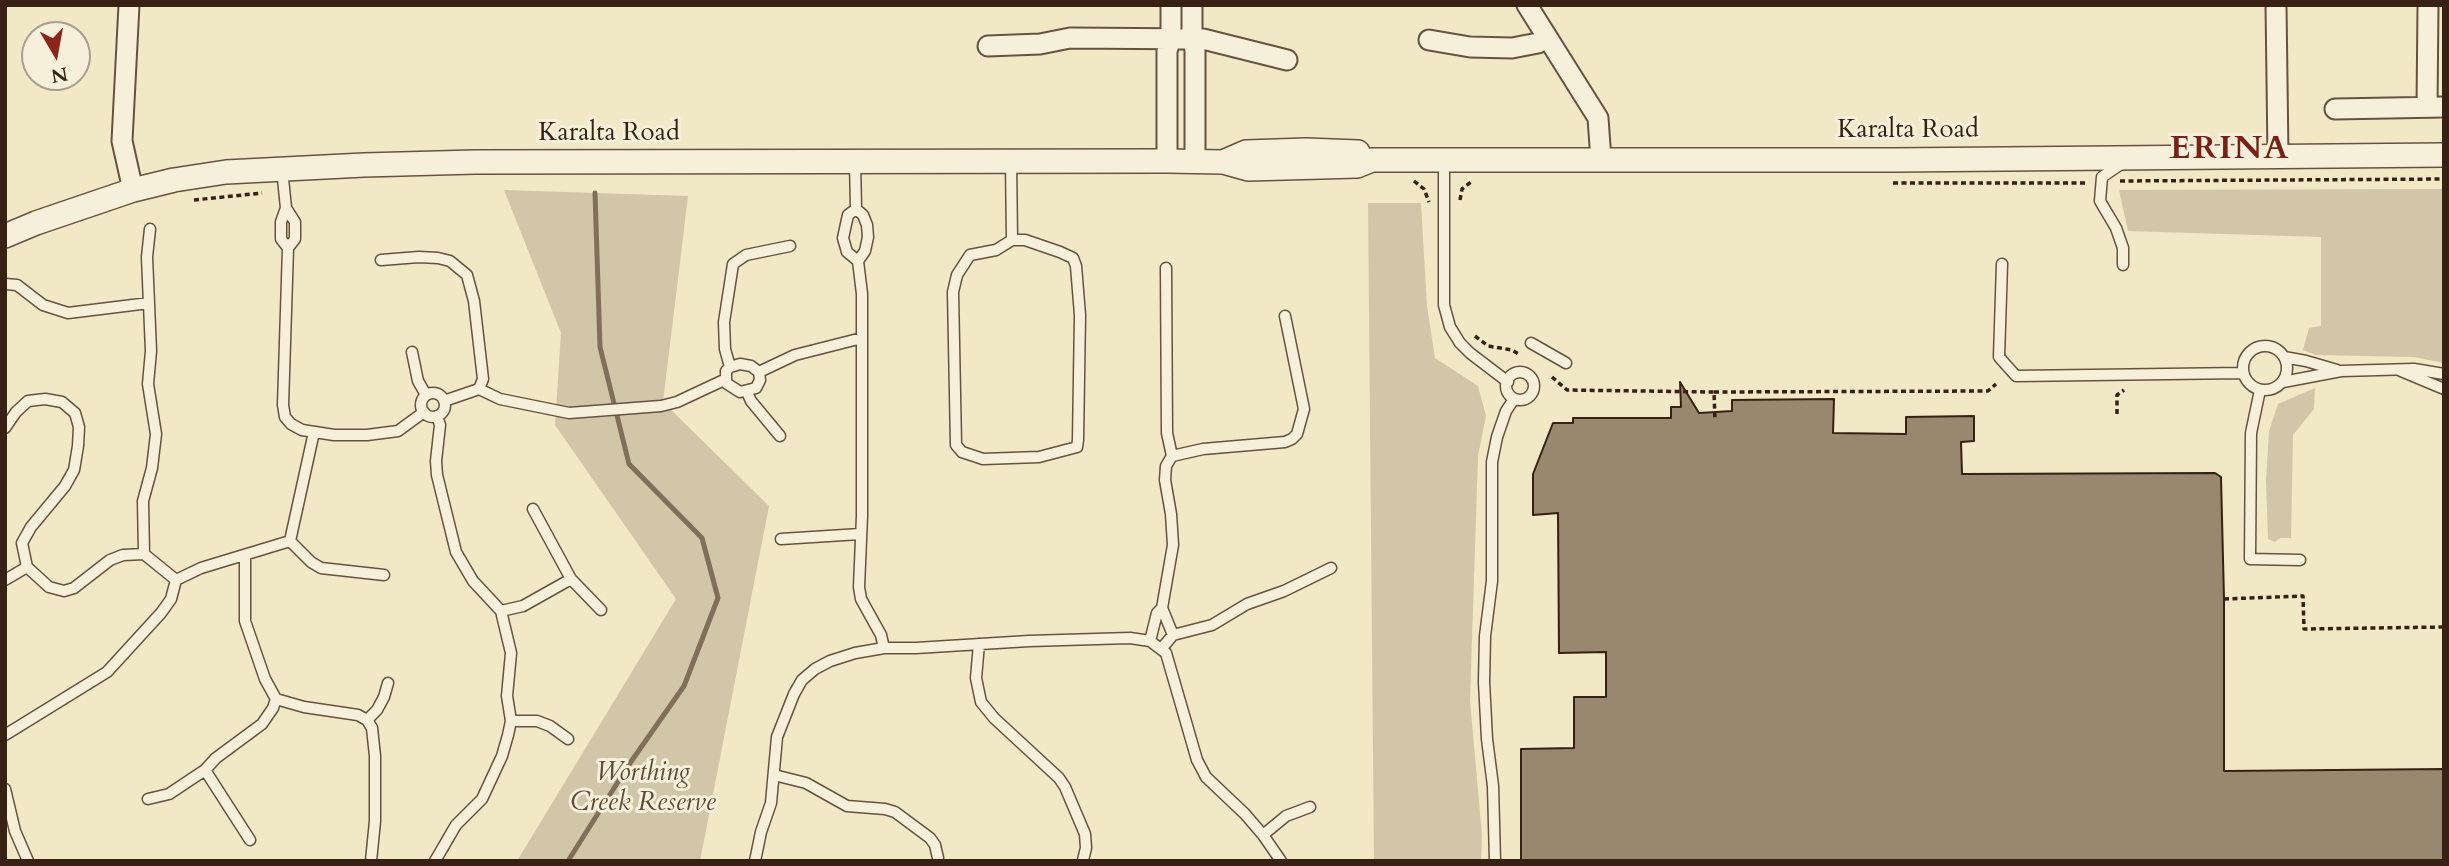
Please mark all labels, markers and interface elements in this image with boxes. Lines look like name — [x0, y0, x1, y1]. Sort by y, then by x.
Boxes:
north arrow — [21, 21, 91, 91]
text: N — [49, 60, 70, 89]
street label: Karalta Road — [1837, 115, 1979, 147]
street label: Karalta Road — [538, 118, 680, 150]
district label: ERINA — [2170, 130, 2290, 170]
park label: Worthing Creek Reserve — [570, 758, 716, 820]

